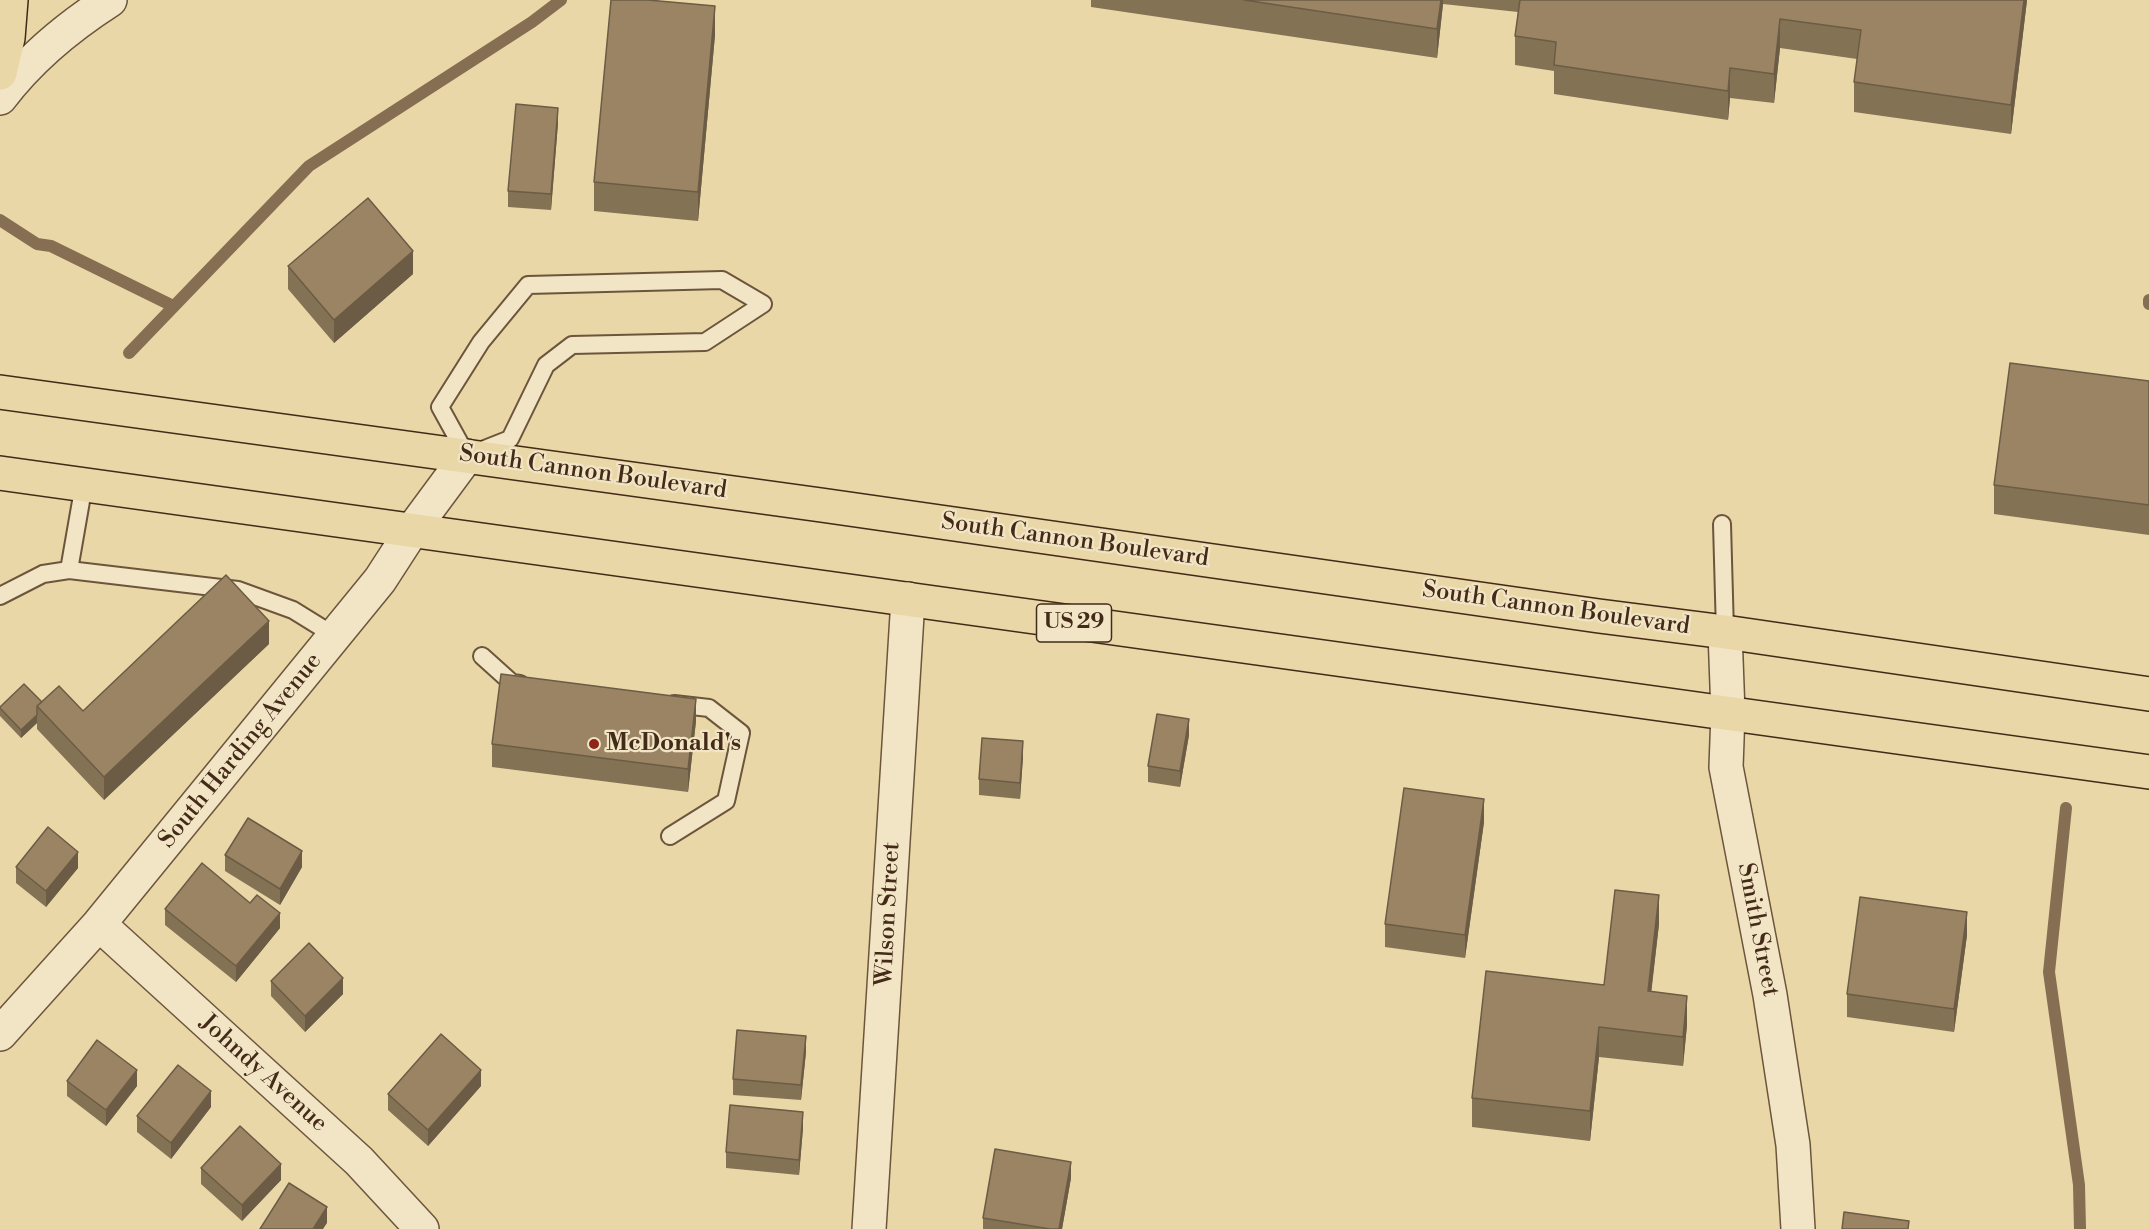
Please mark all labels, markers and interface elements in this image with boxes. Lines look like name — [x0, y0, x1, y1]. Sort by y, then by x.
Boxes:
street label: South Cannon Boulevard — [457, 440, 729, 506]
street label: South Cannon Boulevard — [939, 508, 1211, 574]
street label: South Cannon Boulevard — [1420, 576, 1692, 642]
road number: US 29 — [1036, 604, 1112, 642]
street label: South Harding Avenue — [153, 648, 329, 854]
place label: McDonald's — [606, 730, 741, 758]
marker: McDonald's — [587, 737, 601, 751]
street label: Wilson Street — [871, 841, 907, 987]
street label: Smith Street — [1730, 861, 1784, 999]
street label: Johndy Avenue — [193, 1009, 333, 1139]

